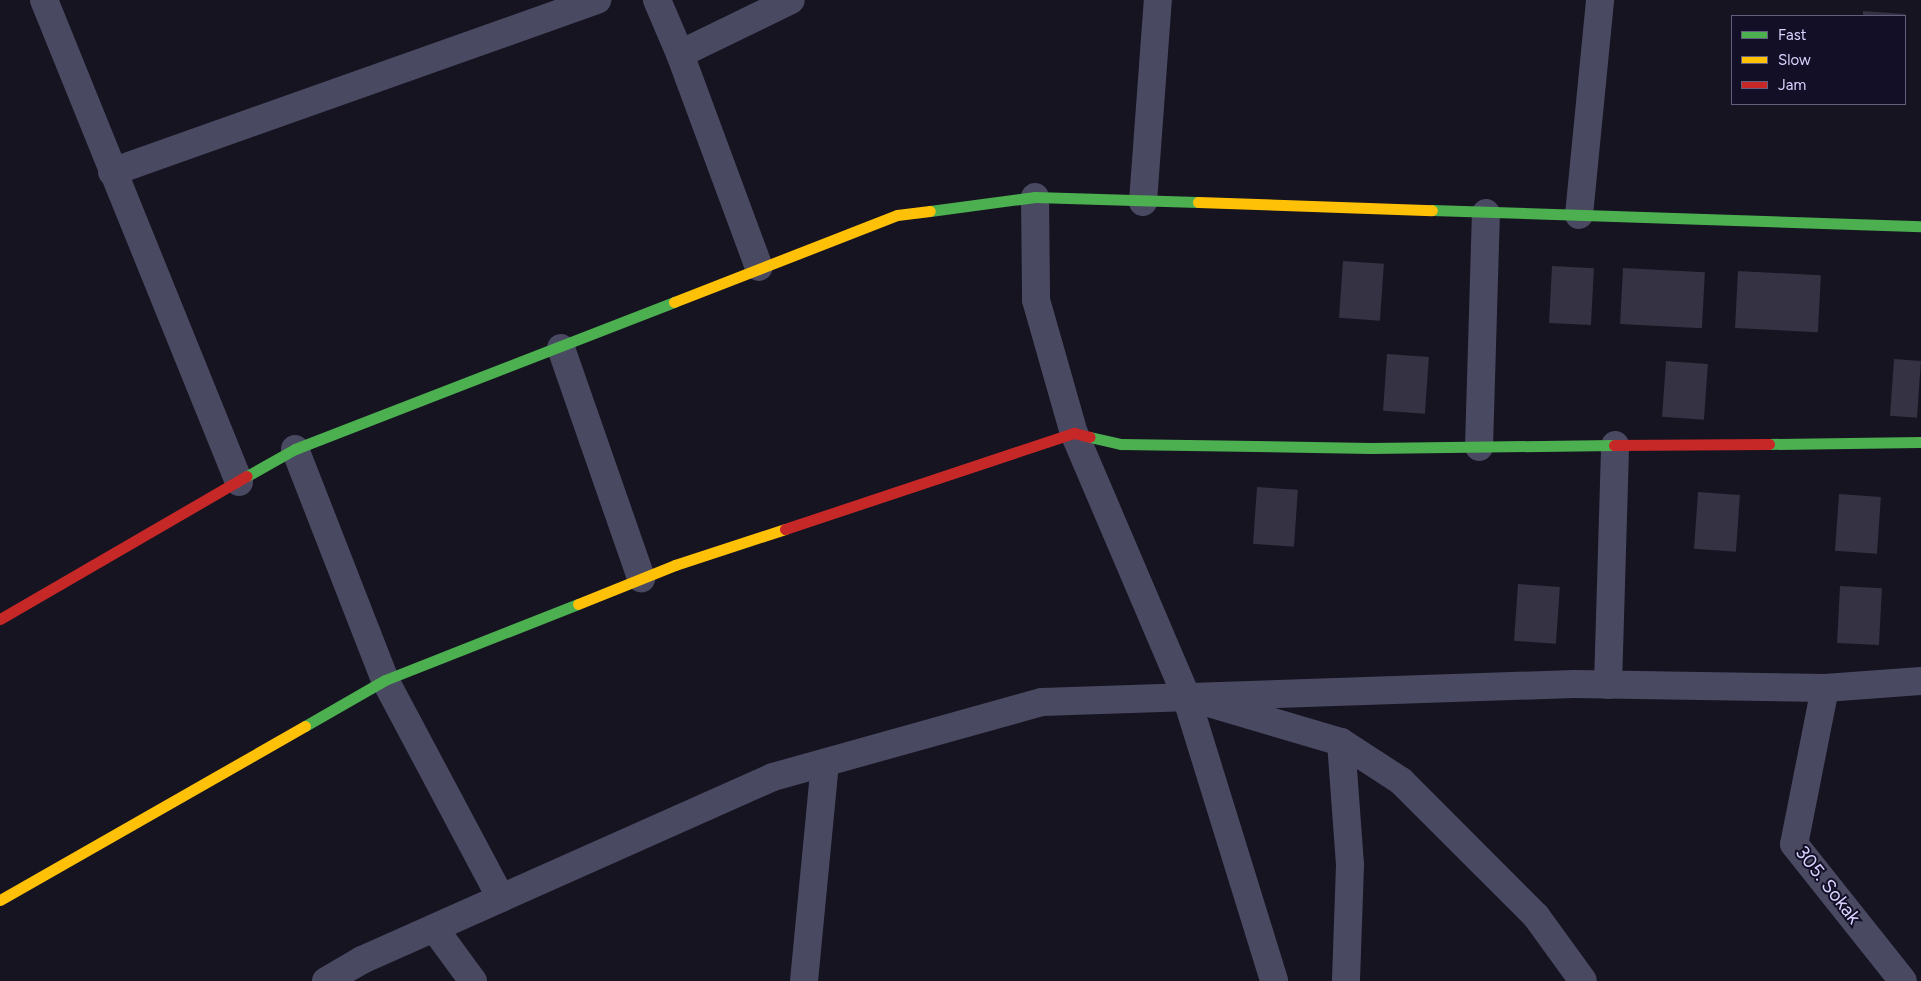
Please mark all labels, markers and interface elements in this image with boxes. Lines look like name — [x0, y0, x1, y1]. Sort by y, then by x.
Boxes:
legend — [1731, 15, 1906, 105]
text: Fast — [1778, 26, 1806, 44]
text: Slow — [1778, 51, 1811, 69]
text: Jam — [1778, 76, 1806, 94]
street label: 305. Sokak — [1790, 841, 1866, 929]

